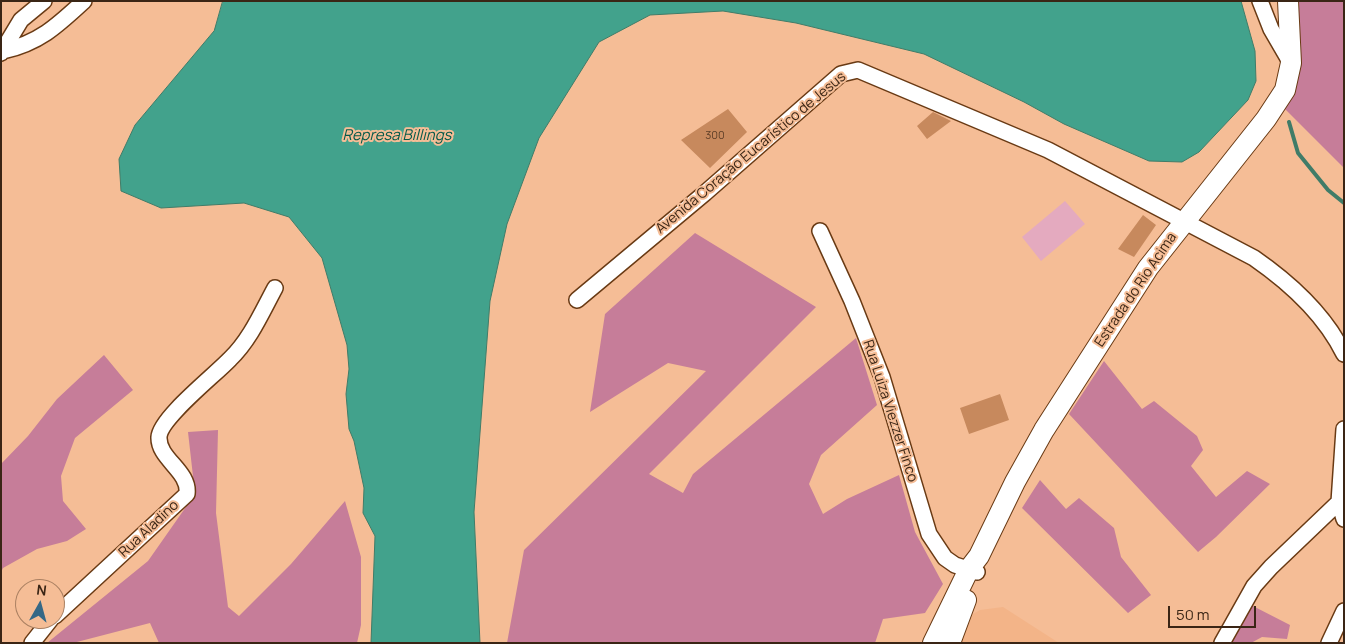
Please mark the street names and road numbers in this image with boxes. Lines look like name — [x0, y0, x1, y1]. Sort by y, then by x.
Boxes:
street label: Avenida Coração Eucarístico de Jesus — [653, 69, 849, 237]
street label: Estrada do Rio Acima — [1092, 230, 1180, 350]
street label: Rua Luiza Viezzer Finco — [859, 338, 921, 484]
street label: Rua Aladino — [116, 497, 182, 561]

